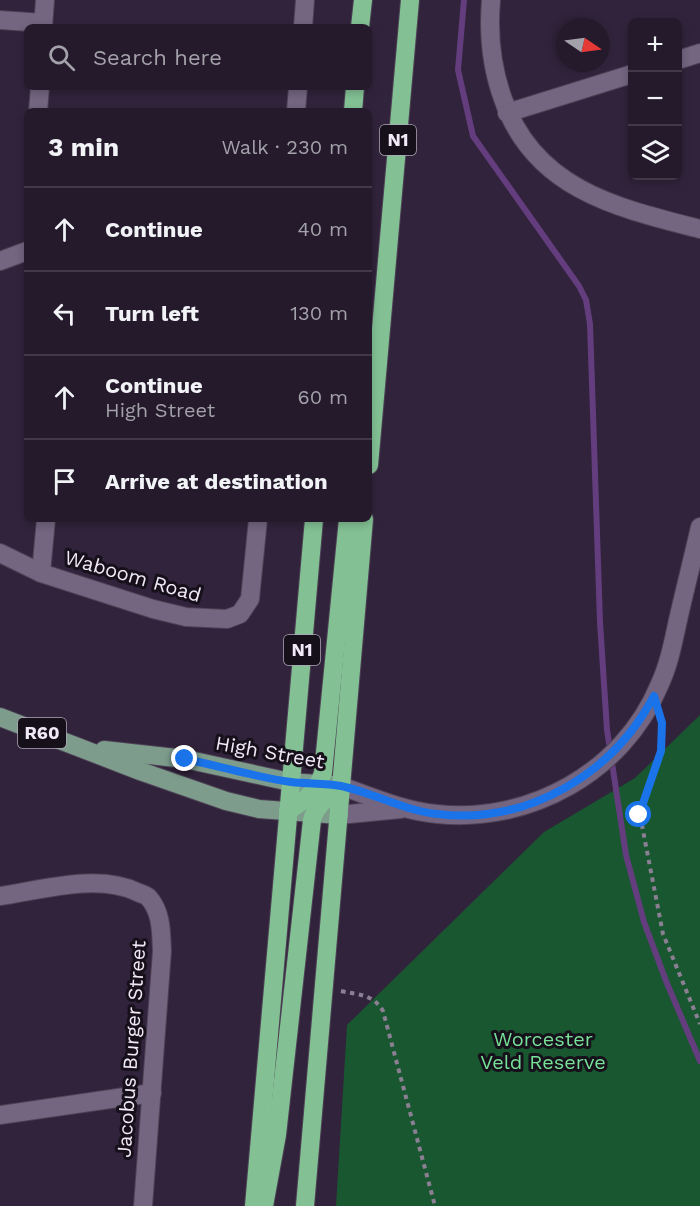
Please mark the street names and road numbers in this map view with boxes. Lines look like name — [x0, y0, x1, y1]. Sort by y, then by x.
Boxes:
road number: N1 — [380, 125, 416, 155]
street label: Waboom Road — [62, 545, 204, 607]
road number: N1 — [284, 635, 320, 665]
road number: R60 — [18, 718, 66, 748]
street label: High Street — [214, 731, 327, 773]
street label: Jacobus Burger Street — [111, 939, 151, 1158]

